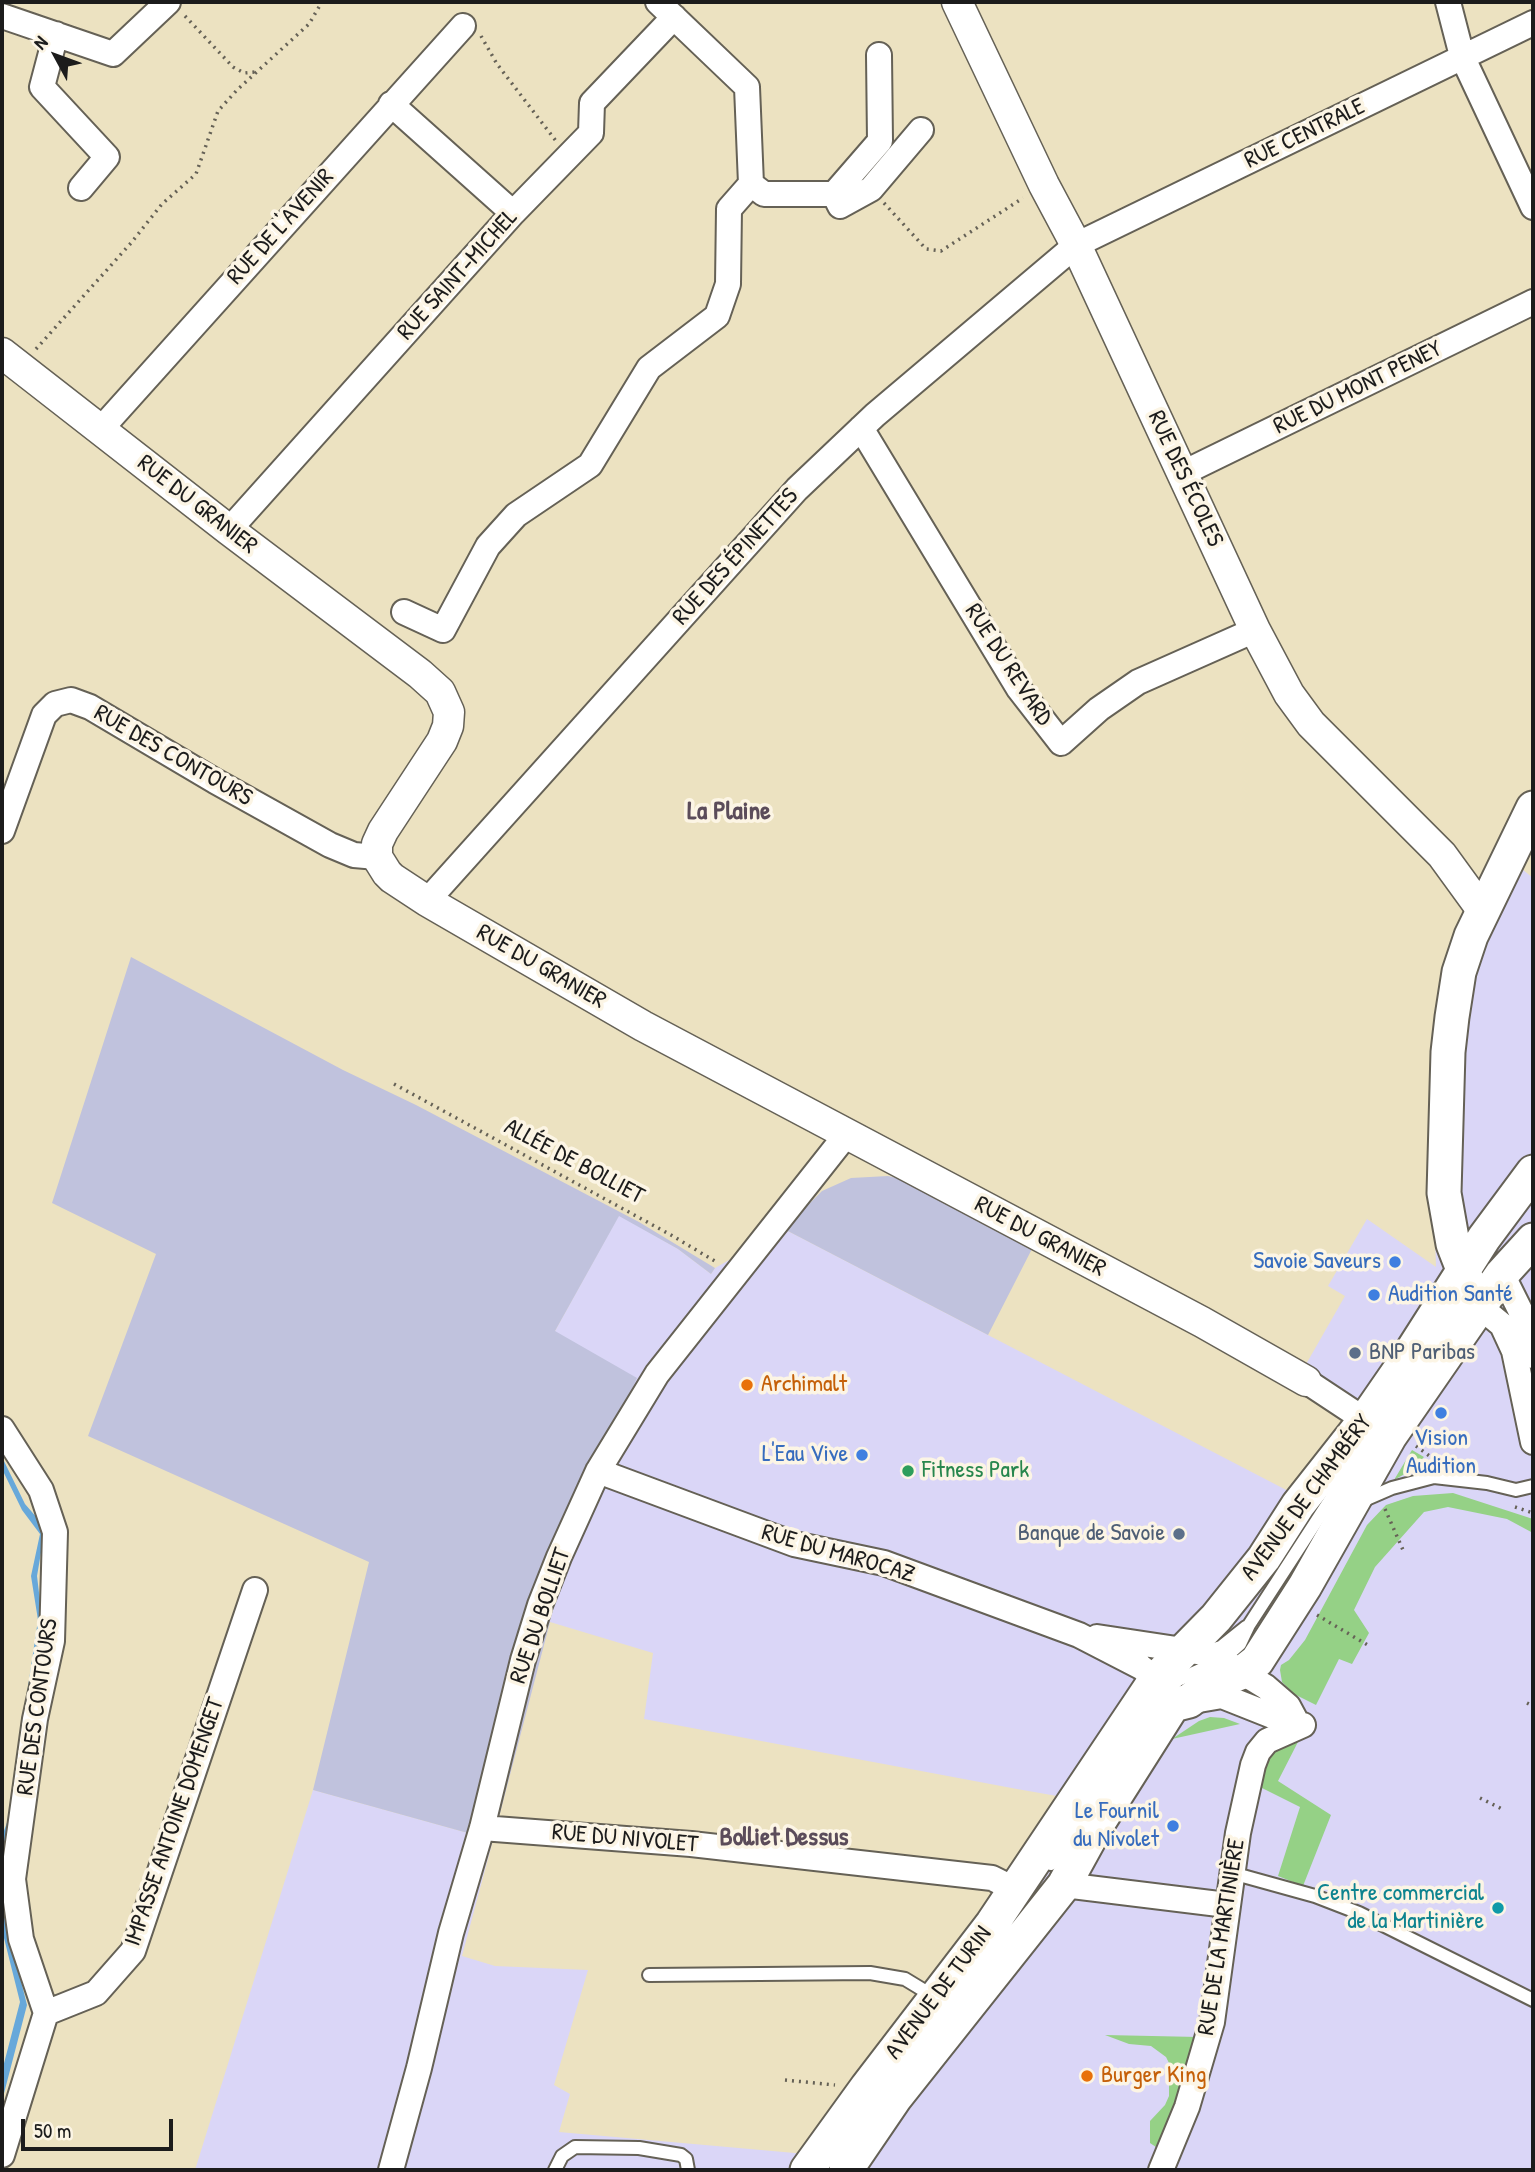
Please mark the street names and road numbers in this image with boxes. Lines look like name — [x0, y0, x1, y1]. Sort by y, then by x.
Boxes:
street label: RUE CENTRALE — [1240, 93, 1370, 175]
street label: RUE DE L'AVENIR — [222, 163, 340, 291]
street label: RUE SAINT-MICHEL — [392, 204, 524, 346]
street label: RUE DU MONT PENEY — [1269, 335, 1447, 441]
street label: RUE DES ÉCOLES — [1141, 407, 1229, 551]
street label: RUE DU GRANIER — [131, 449, 263, 561]
street label: RUE DES ÉPINETTES — [667, 483, 805, 631]
street label: RUE DU REVARD — [958, 599, 1058, 731]
street label: RUE DES CONTOURS — [89, 699, 257, 813]
street label: RUE DU GRANIER — [471, 918, 611, 1016]
street label: ALLÉE DE BOLLIET — [499, 1113, 649, 1211]
street label: RUE DU GRANIER — [969, 1190, 1111, 1284]
street label: AVENUE DE CHAMBÉRY — [1235, 1409, 1379, 1587]
street label: RUE DU MAROCAZ — [758, 1518, 918, 1590]
street label: RUE DU BOLLIET — [504, 1545, 578, 1687]
street label: RUE DES CONTOURS — [11, 1617, 65, 1797]
street label: IMPASSE ANTOINE DOMENGET — [119, 1694, 231, 1950]
street label: RUE DU NIVOLET — [551, 1818, 699, 1860]
street label: RUE DE LA MARTINIÈRE — [1192, 1837, 1252, 2037]
street label: AVENUE DE TURIN — [880, 1921, 998, 2065]

